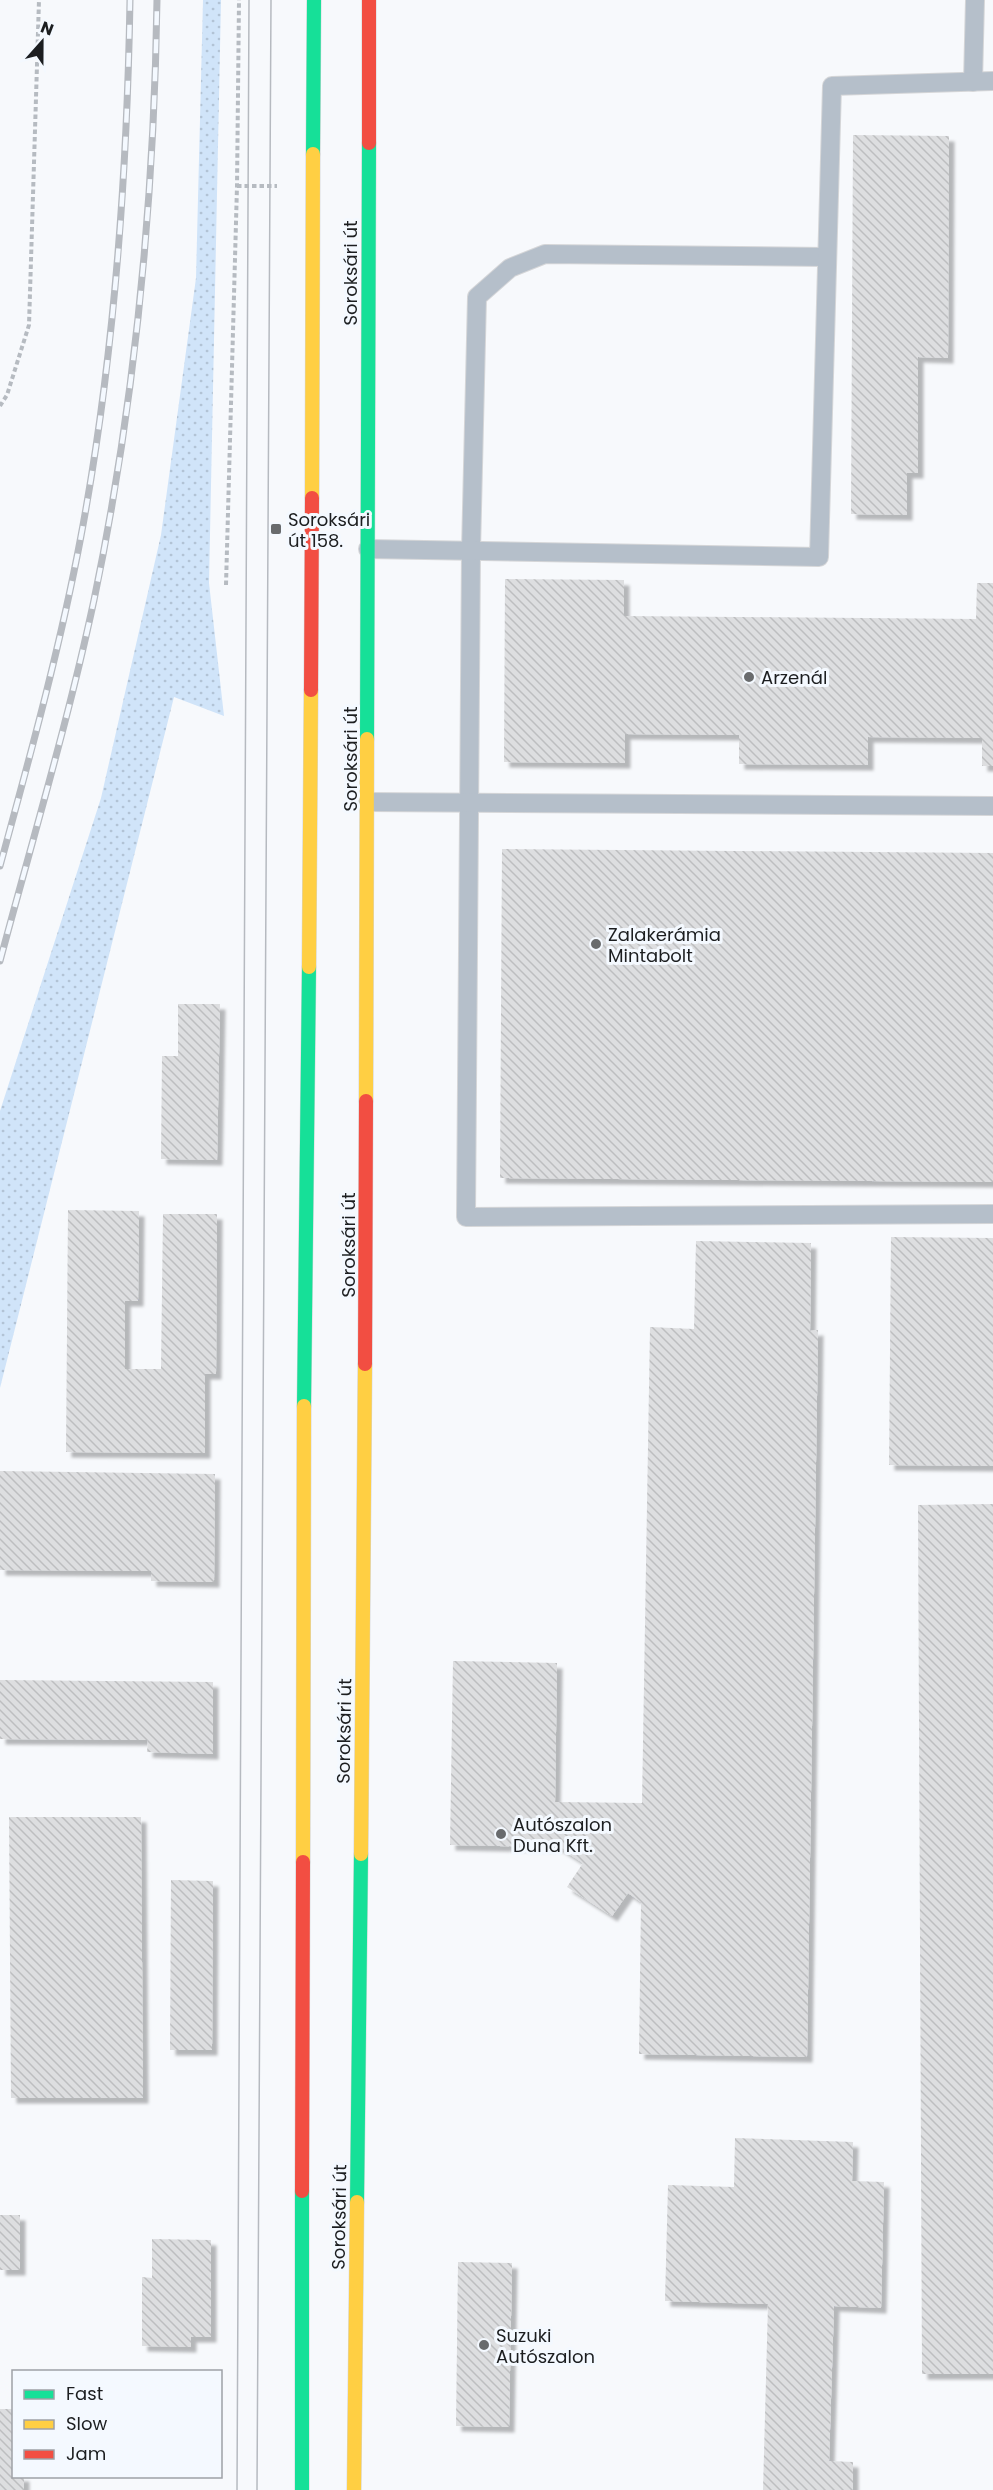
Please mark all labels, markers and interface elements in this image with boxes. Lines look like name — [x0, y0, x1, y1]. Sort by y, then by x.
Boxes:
north arrow — [12, 12, 72, 72]
text: N — [37, 16, 57, 41]
street label: Soroksári út — [338, 220, 363, 326]
place label: Soroksári út 158. — [288, 507, 370, 553]
marker: Soroksári út 158. — [269, 522, 283, 536]
place label: Arzenál — [761, 665, 827, 690]
marker: Arzenál — [742, 670, 756, 684]
street label: Soroksári út — [338, 706, 363, 812]
place label: Zalakerámia Mintabolt — [608, 922, 721, 968]
marker: Zalakerámia Mintabolt — [589, 937, 603, 951]
street label: Soroksári út — [336, 1192, 361, 1298]
street label: Soroksári út — [331, 1678, 357, 1784]
place label: Autószalon Duna Kft. — [513, 1812, 612, 1858]
marker: Autószalon Duna Kft. — [494, 1827, 508, 1841]
street label: Soroksári út — [326, 2164, 352, 2270]
place label: Suzuki Autószalon — [496, 2323, 595, 2369]
marker: Suzuki Autószalon — [477, 2338, 491, 2352]
legend — [12, 2370, 222, 2478]
text: Fast — [66, 2381, 103, 2406]
text: Slow — [66, 2411, 108, 2436]
text: Jam — [66, 2441, 106, 2466]

